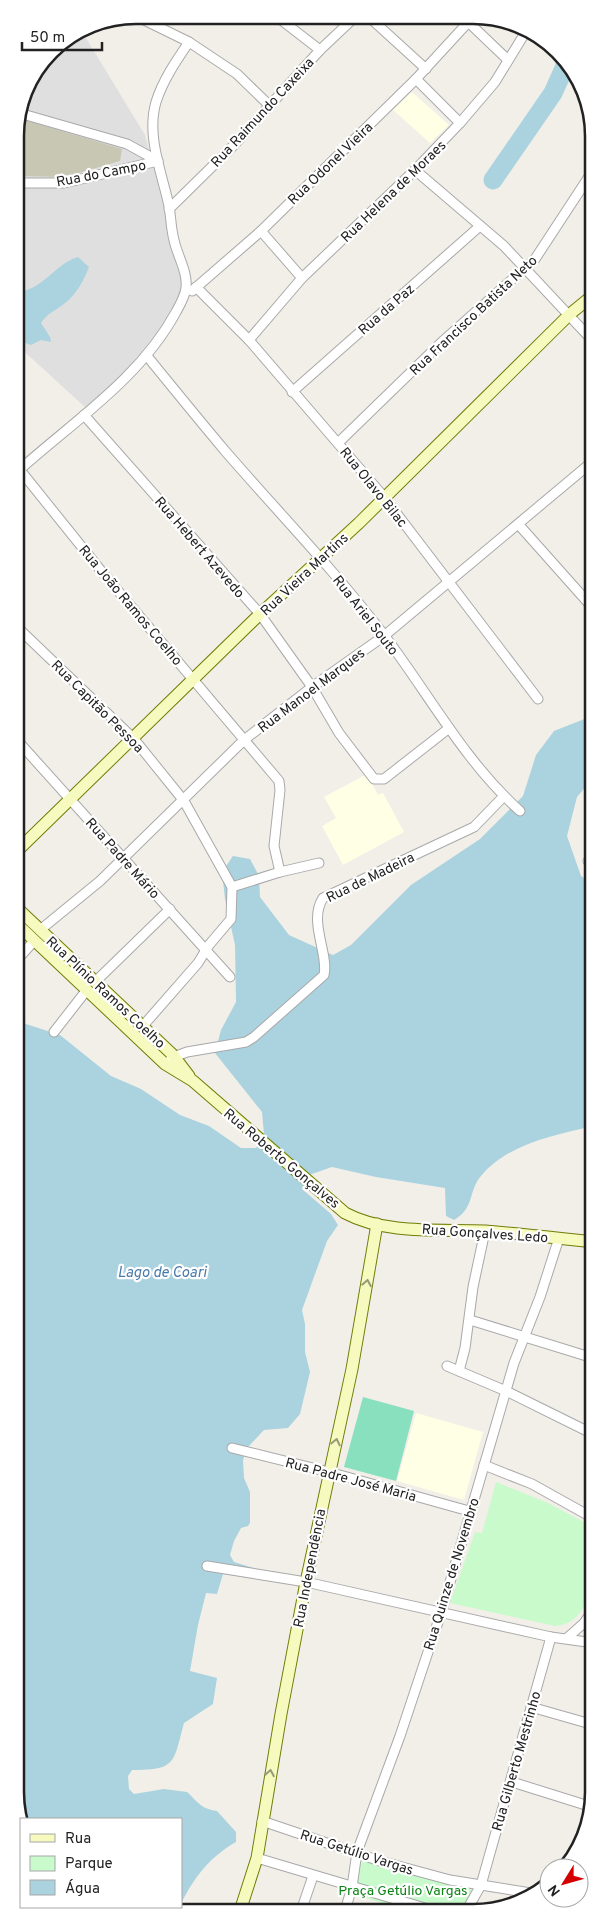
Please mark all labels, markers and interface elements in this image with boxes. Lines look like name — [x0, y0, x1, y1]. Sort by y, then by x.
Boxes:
scale bar — [22, 20, 102, 52]
text: 50 m — [30, 29, 65, 48]
street label: Rua Raimundo Caxeixa — [208, 55, 318, 171]
street label: Rua Odonel Vieira — [285, 119, 377, 209]
street label: Rua Helena de Moraes — [338, 138, 450, 247]
street label: Rua do Campo — [55, 157, 148, 192]
street label: Rua Francisco Batista Neto — [407, 252, 541, 380]
street label: Rua da Paz — [355, 281, 419, 339]
street label: Rua Olavo Bilac — [335, 444, 410, 531]
street label: Rua Hebert Azevedo — [150, 494, 248, 602]
street label: Rua Vieira Martins — [258, 530, 352, 620]
street label: Rua João Ramos Coelho — [74, 542, 185, 670]
street label: Rua Ariel Souto — [328, 573, 401, 659]
street label: Rua Manoel Marques — [255, 645, 369, 737]
street label: Rua Capitão Pessoa — [47, 657, 147, 757]
street label: Rua Padre Mário — [81, 815, 163, 903]
street label: Rua de Madeira — [324, 850, 418, 907]
street label: Rua Plínio Ramos Coelho — [42, 933, 168, 1053]
street label: Rua Roberto Gonçalves — [219, 1106, 343, 1213]
street label: Rua Gonçalves Ledo — [421, 1222, 549, 1247]
water label: Lago de Coari — [117, 1264, 208, 1283]
one-way arrow — [361, 1279, 372, 1287]
one-way arrow — [330, 1438, 341, 1447]
street label: Rua Padre José Maria — [283, 1455, 418, 1506]
street label: Rua Quinze de Novembro — [421, 1496, 484, 1653]
street label: Rua Independência — [291, 1507, 330, 1629]
street label: Rua Gilberto Mestrinho — [489, 1689, 546, 1833]
one-way arrow — [265, 1769, 275, 1778]
legend — [20, 1818, 182, 1908]
street label: Rua Getúlio Vargas — [298, 1827, 415, 1880]
text: Rua — [65, 1830, 91, 1849]
text: Parque — [65, 1855, 113, 1874]
north arrow — [539, 1858, 589, 1908]
text: Água — [65, 1879, 100, 1899]
text: N — [545, 1881, 565, 1899]
park label: Praça Getúlio Vargas — [338, 1883, 468, 1900]

